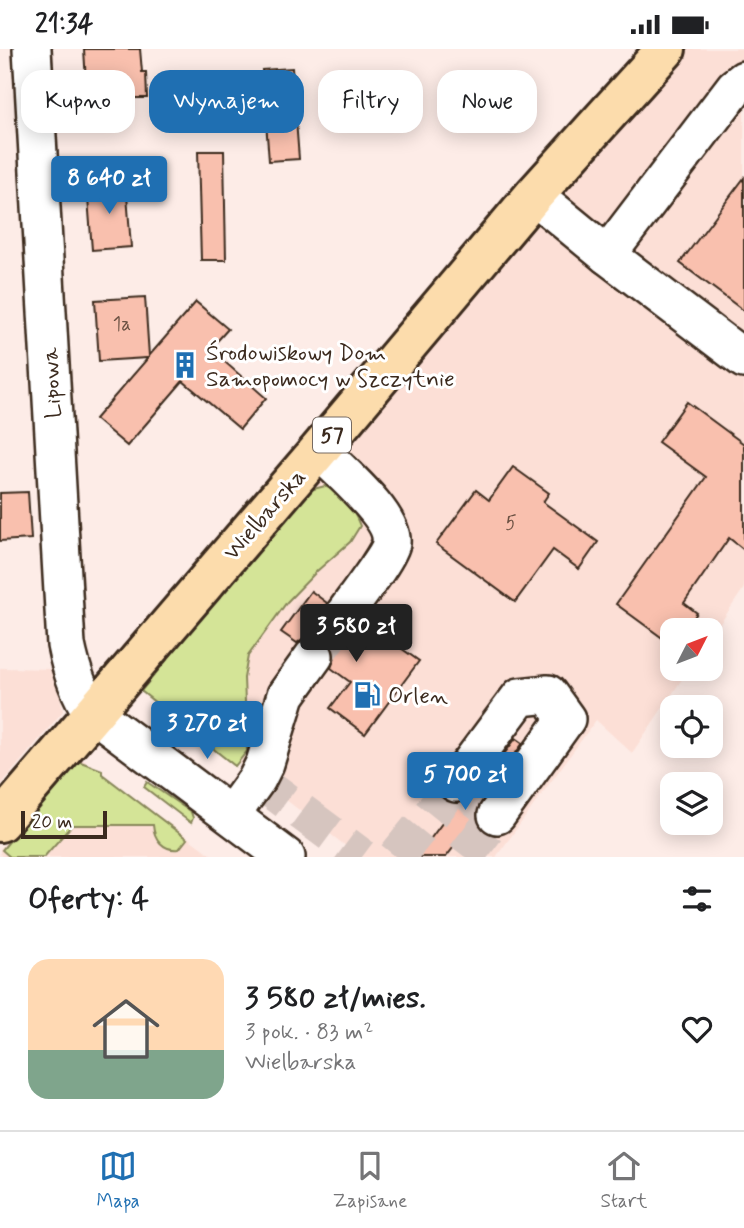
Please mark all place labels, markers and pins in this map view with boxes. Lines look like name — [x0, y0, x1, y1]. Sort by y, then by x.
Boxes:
pin: 8 640 zł — [37, 157, 181, 216]
place label: Środowiskowy Dom Samopomocy w Szczytnie — [206, 339, 455, 395]
building icon: Środowiskowy Dom Samopomocy w Szczytnie — [170, 350, 200, 380]
pin: 3 580 zł — [284, 605, 428, 664]
fuel station icon: Orlen — [352, 680, 382, 710]
place label: Orlen — [388, 682, 448, 712]
pin: 3 270 zł — [135, 701, 279, 761]
pin: 5 700 zł — [393, 753, 537, 812]

